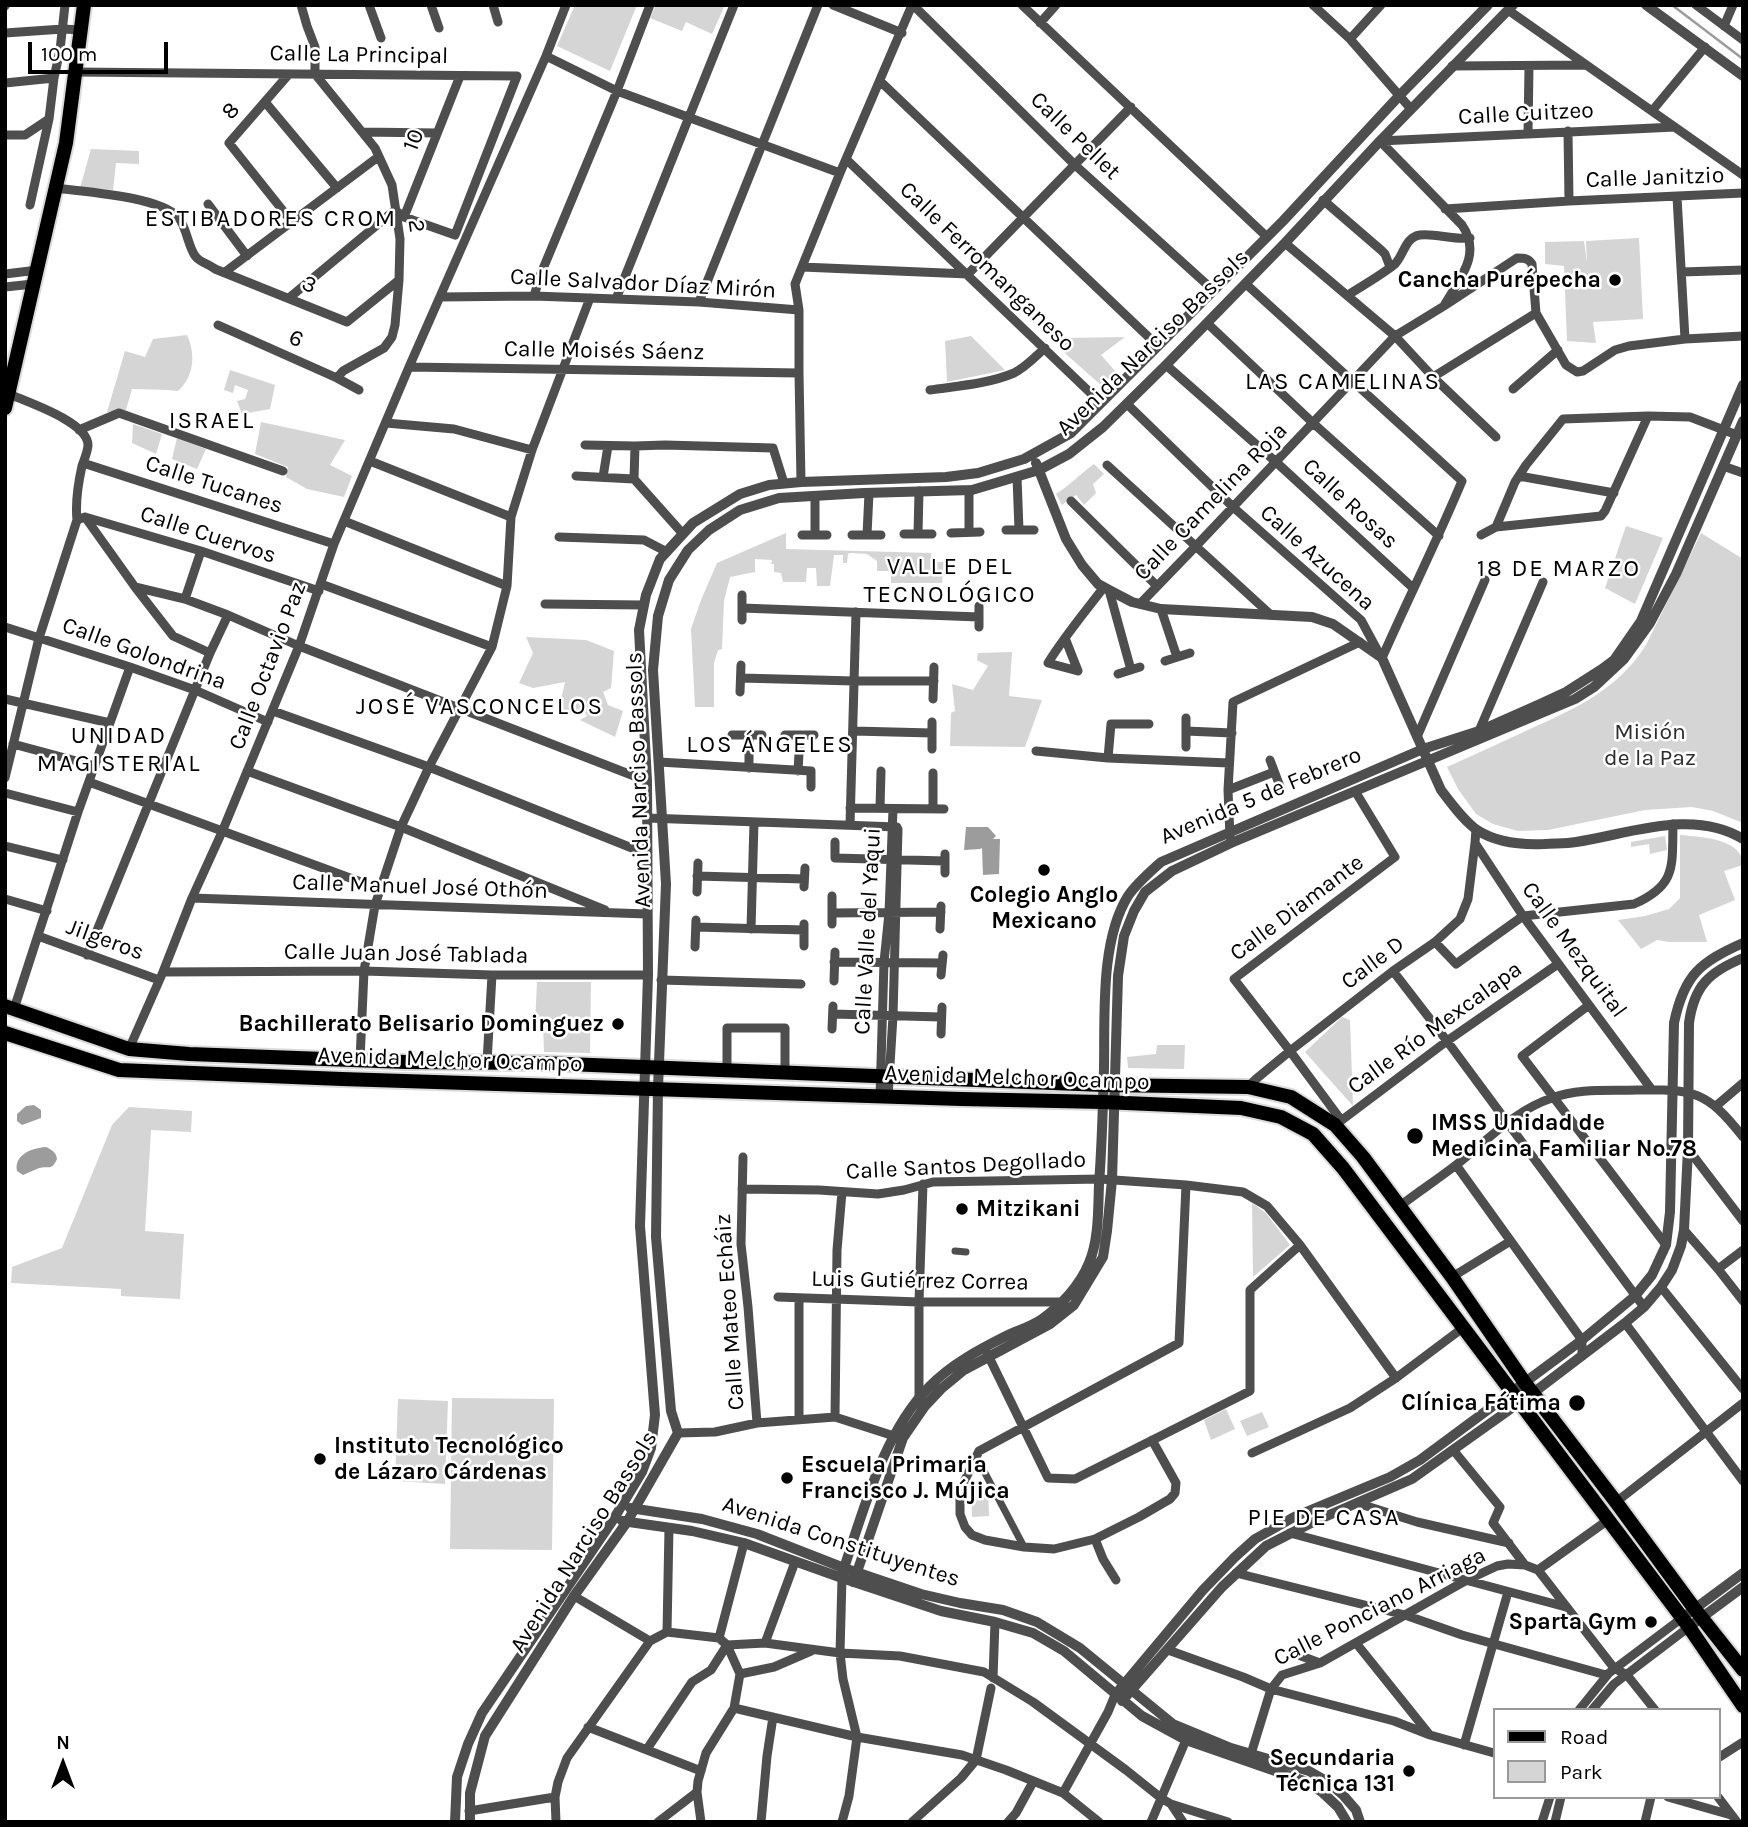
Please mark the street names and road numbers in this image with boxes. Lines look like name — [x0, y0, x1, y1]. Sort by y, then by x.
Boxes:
street label: Calle La Principal — [269, 40, 449, 70]
street label: Calle Pellet — [1024, 86, 1126, 186]
street label: 8 — [216, 97, 246, 125]
street label: Calle Cuitzeo — [1458, 97, 1594, 131]
street label: 10 — [397, 125, 431, 155]
street label: Calle Janitzio — [1585, 162, 1725, 194]
street label: Calle Ferromanganeso — [893, 176, 1081, 358]
street label: 2 — [401, 217, 431, 235]
street label: Avenida Narciso Bassols — [1051, 244, 1255, 442]
street label: Calle Salvador Díaz Mirón — [509, 263, 777, 305]
street label: 3 — [297, 270, 321, 300]
street label: 6 — [284, 324, 308, 354]
street label: Calle Moisés Sáenz — [504, 335, 704, 367]
street label: Calle Camelina Roja — [1129, 417, 1293, 587]
street label: Calle Tucanes — [142, 450, 286, 520]
street label: Calle Rosas — [1297, 453, 1403, 555]
street label: Calle Azucena — [1254, 499, 1380, 617]
street label: Calle Cuervos — [137, 500, 279, 570]
street label: Calle Octavio Paz — [223, 578, 313, 754]
street label: Calle Golondrina — [58, 612, 230, 696]
street label: Avenida Narciso Bassols — [621, 651, 657, 909]
street label: Avenida 5 de Febrero — [1156, 741, 1366, 851]
street label: Calle Valle del Yaqui — [849, 827, 887, 1035]
street label: Calle Diamante — [1225, 849, 1369, 967]
street label: Calle Manuel José Othón — [292, 869, 548, 905]
street label: Calle Mezquital — [1515, 877, 1633, 1023]
street label: Jilgeros — [63, 913, 147, 967]
street label: Calle D — [1336, 930, 1410, 996]
street label: Calle Juan José Tablada — [284, 938, 528, 970]
street label: Calle Río Mexcalapa — [1342, 956, 1528, 1100]
street label: Avenida Melchor Ocampo — [317, 1042, 583, 1078]
street label: Avenida Melchor Ocampo — [884, 1060, 1150, 1096]
street label: Calle Santos Degollado — [845, 1146, 1087, 1186]
street label: Calle Mateo Echáiz — [709, 1213, 751, 1411]
street label: Luis Gutiérrez Correa — [811, 1265, 1029, 1297]
street label: Avenida Narciso Bassols — [504, 1426, 664, 1658]
street label: Avenida Constituyentes — [719, 1491, 963, 1593]
street label: Calle Ponciano Arriaga — [1269, 1541, 1491, 1673]

